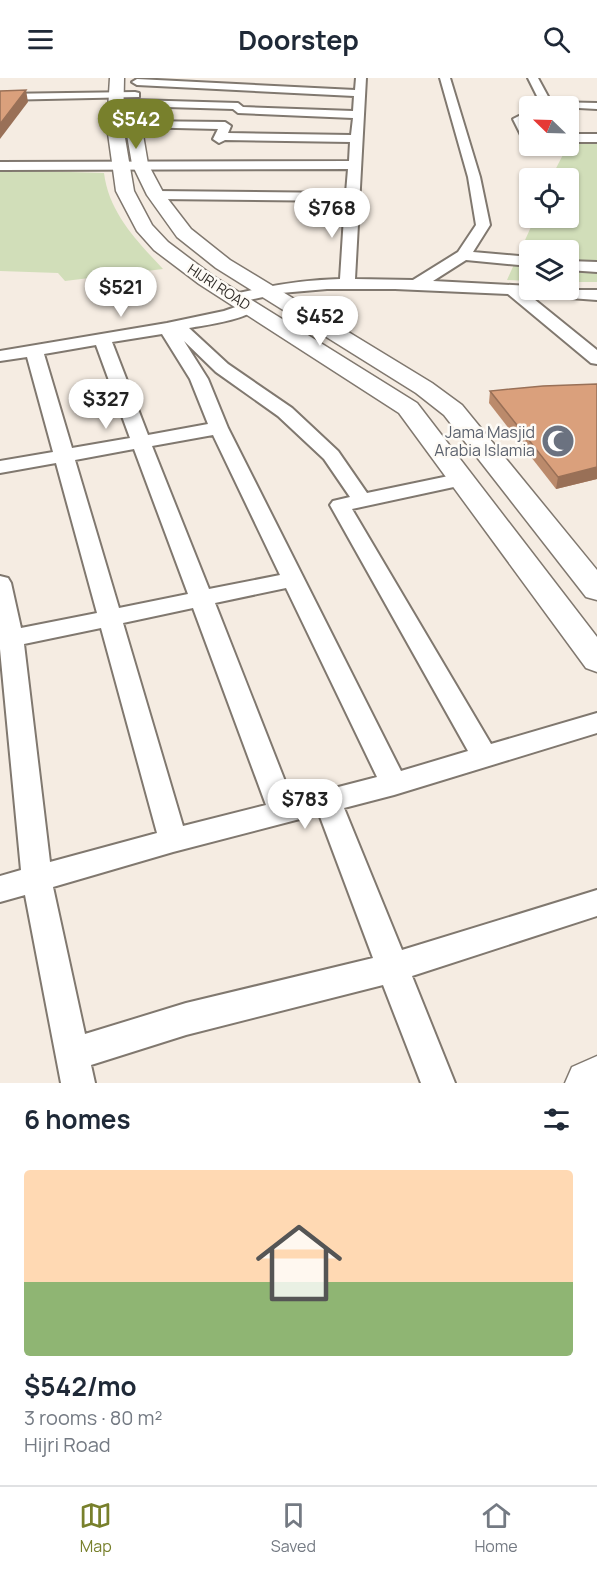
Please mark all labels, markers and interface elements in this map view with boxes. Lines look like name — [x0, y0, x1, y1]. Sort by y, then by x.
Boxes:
text: Doorstep — [238, 21, 359, 58]
icon: menu — [24, 23, 57, 56]
icon: search — [540, 23, 573, 56]
north arrow — [519, 96, 579, 156]
map controls — [519, 96, 579, 300]
pin: $542 — [100, 99, 172, 150]
text: $542 — [112, 105, 160, 132]
button: locate — [519, 168, 579, 228]
pin: $768 — [296, 188, 368, 239]
text: $768 — [308, 194, 356, 221]
button: layers — [519, 240, 579, 300]
street label: HIJRI ROAD — [184, 259, 254, 314]
pin: $521 — [85, 267, 157, 318]
text: $521 — [99, 273, 143, 300]
pin: $452 — [284, 296, 356, 347]
text: $452 — [296, 302, 344, 329]
pin: $327 — [70, 379, 142, 430]
text: $327 — [83, 385, 129, 412]
place label: Jama Masjid Arabia Islamia — [434, 421, 535, 461]
mosque icon: Jama Masjid Arabia Islamia — [540, 423, 576, 459]
pin: $783 — [269, 779, 341, 830]
text: $783 — [281, 785, 329, 812]
text: 6 homes — [24, 1101, 131, 1137]
icon: filters — [540, 1103, 573, 1136]
icon: home — [245, 1209, 353, 1317]
text: $542/mo — [24, 1368, 137, 1404]
text: 3 rooms · 80 m² — [24, 1404, 163, 1431]
text: Hijri Road — [24, 1431, 111, 1458]
tab: Map — [79, 1499, 112, 1557]
tab: Saved — [271, 1499, 316, 1557]
tab: Home — [474, 1499, 518, 1557]

